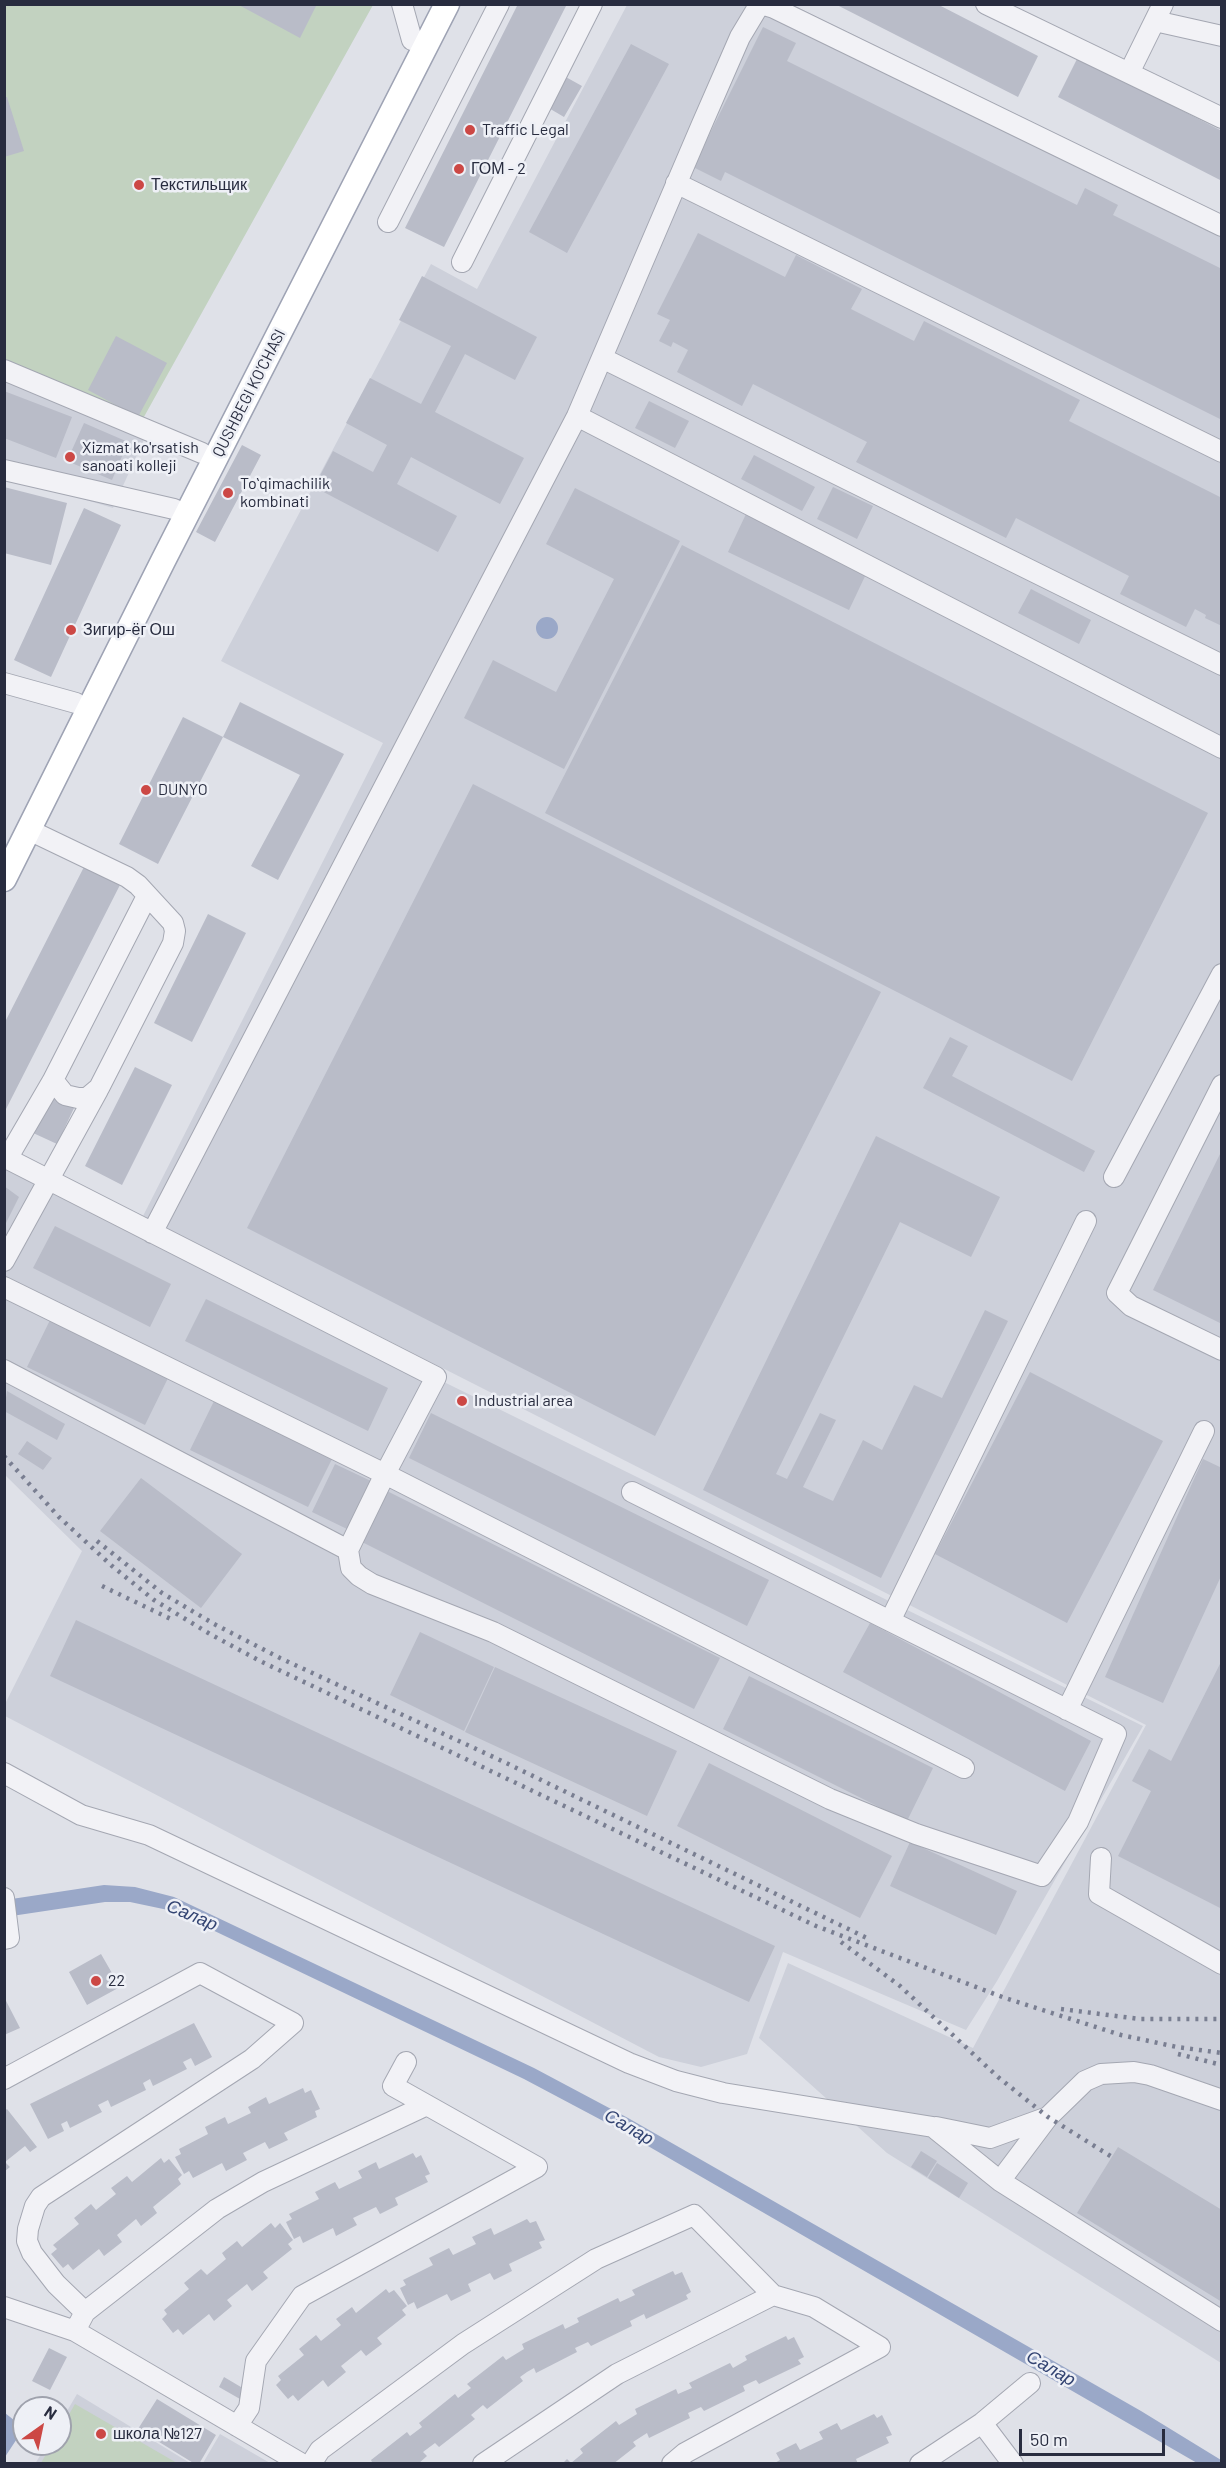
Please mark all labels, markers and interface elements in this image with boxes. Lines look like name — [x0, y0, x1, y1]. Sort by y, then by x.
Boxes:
place label: Traffic Legal — [482, 120, 569, 140]
marker: Traffic Legal — [463, 123, 477, 137]
place label: ГОМ - 2 — [471, 159, 526, 179]
marker: ГОМ - 2 — [452, 162, 466, 176]
place label: Текстильщик — [151, 175, 247, 195]
marker: Текстильщик — [132, 178, 146, 192]
street label: QUSHBEGI KO'CHASI — [208, 326, 290, 460]
place label: Xizmat ko'rsatish sanoati kolleji — [82, 438, 199, 476]
marker: Xizmat ko'rsatish sanoati kolleji — [63, 450, 77, 464]
place label: Toʻqimachilik kombinati — [240, 474, 330, 512]
marker: Toʻqimachilik kombinati — [221, 486, 235, 500]
place label: Зигир-ёг Ош — [83, 620, 175, 640]
marker: Зигир-ёг Ош — [64, 623, 78, 637]
place label: DUNYO — [158, 780, 208, 800]
marker: DUNYO — [139, 783, 153, 797]
place label: Industrial area — [474, 1391, 573, 1411]
marker: Industrial area — [455, 1394, 469, 1408]
water label: Салар — [163, 1895, 221, 1935]
place label: 22 — [108, 1971, 125, 1991]
marker: 22 — [89, 1974, 103, 1988]
water label: Салар — [601, 2104, 657, 2150]
water label: Салар — [1023, 2345, 1079, 2391]
north arrow — [12, 2396, 72, 2456]
text: N — [41, 2401, 61, 2423]
scale bar — [1022, 2417, 1168, 2455]
place label: школа №127 — [113, 2424, 202, 2444]
marker: школа №127 — [94, 2427, 108, 2441]
text: 50 m — [1030, 2428, 1068, 2450]

